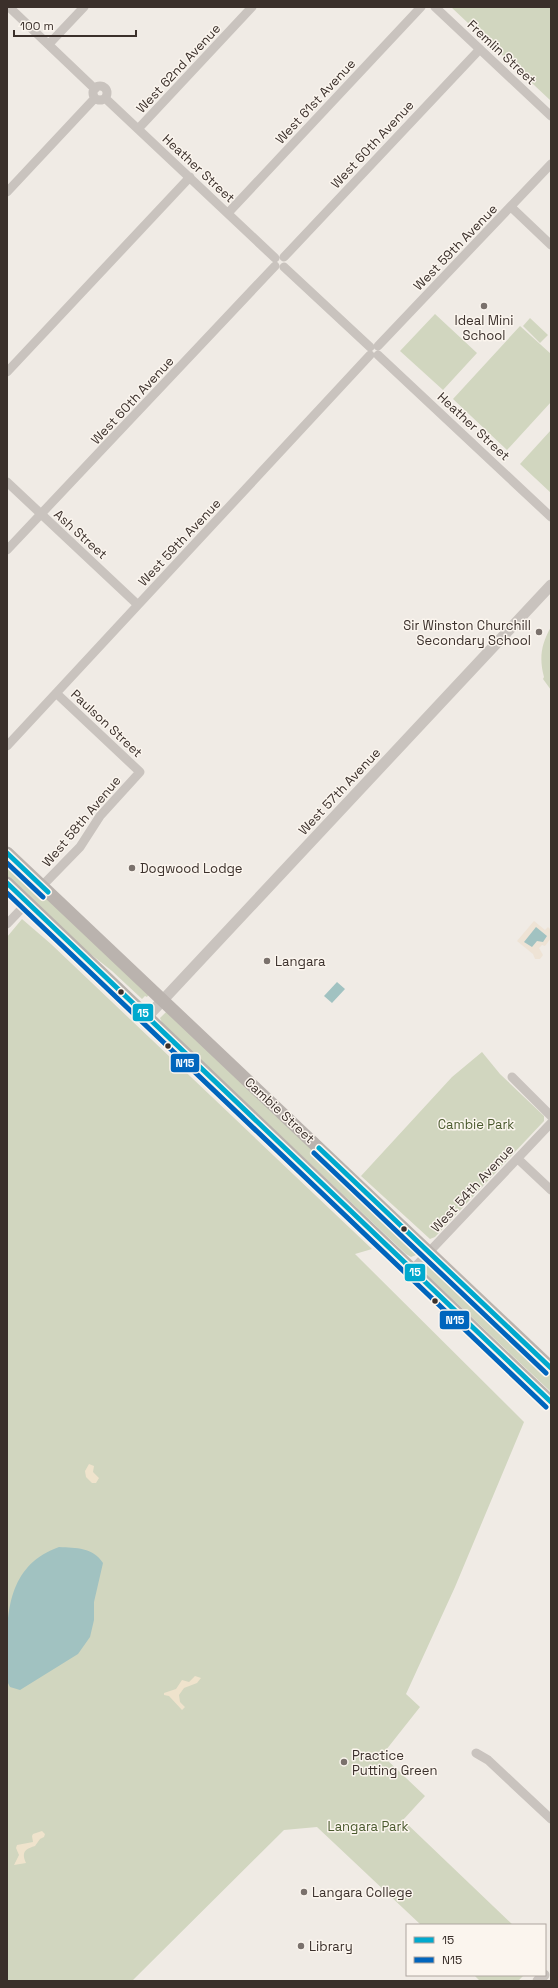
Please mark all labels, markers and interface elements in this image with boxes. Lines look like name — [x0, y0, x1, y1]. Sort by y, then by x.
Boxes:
scale bar — [14, 12, 136, 38]
street label: Fremlin Street — [464, 16, 540, 89]
text: 100 m — [20, 18, 54, 34]
street label: West 62nd Avenue — [133, 20, 224, 117]
street label: West 61st Avenue — [272, 55, 359, 147]
street label: West 60th Avenue — [327, 97, 418, 192]
street label: Heather Street — [159, 130, 238, 206]
street label: West 59th Avenue — [410, 201, 501, 294]
marker: Ideal Mini School — [479, 301, 489, 311]
place label: Ideal Mini School — [455, 312, 513, 344]
street label: West 60th Avenue — [87, 353, 178, 448]
street label: Heather Street — [434, 388, 513, 464]
street label: West 59th Avenue — [134, 495, 224, 590]
street label: Ash Street — [50, 506, 111, 563]
place label: Sir Winston Churchill Secondary School — [403, 617, 531, 649]
marker: Sir Winston Churchill Secondary School — [534, 627, 544, 637]
street label: Paulson Street — [67, 686, 146, 761]
street label: West 57th Avenue — [295, 744, 384, 838]
street label: West 58th Avenue — [38, 772, 124, 870]
place label: Dogwood Lodge — [140, 860, 243, 877]
marker: Dogwood Lodge — [127, 863, 137, 873]
place label: Langara — [275, 953, 326, 970]
marker: Langara — [262, 956, 272, 966]
unlabelled marker — [116, 987, 126, 997]
line badge: 15 — [132, 1003, 154, 1022]
text: 15 — [137, 1006, 149, 1020]
unlabelled marker — [163, 1041, 173, 1051]
line badge: N15 — [170, 1053, 200, 1073]
text: N15 — [176, 1056, 195, 1070]
street label: Cambie Street — [241, 1074, 318, 1147]
park label: Cambie Park — [438, 1116, 514, 1133]
street label: West 54th Avenue — [427, 1141, 517, 1236]
unlabelled marker — [399, 1224, 409, 1234]
line badge: 15 — [404, 1263, 426, 1282]
text: 15 — [409, 1265, 421, 1279]
unlabelled marker — [430, 1296, 440, 1306]
line badge: N15 — [439, 1310, 470, 1330]
text: N15 — [446, 1313, 465, 1327]
place label: Practice Putting Green — [352, 1747, 437, 1779]
marker: Practice Putting Green — [339, 1757, 349, 1767]
park label: Langara Park — [328, 1818, 408, 1835]
place label: Langara College — [312, 1884, 412, 1901]
marker: Langara College — [299, 1887, 309, 1897]
legend — [406, 1924, 546, 1976]
text: 15 — [442, 1932, 454, 1948]
place label: Library — [309, 1938, 353, 1955]
marker: Library — [296, 1941, 306, 1951]
text: N15 — [442, 1952, 462, 1968]

